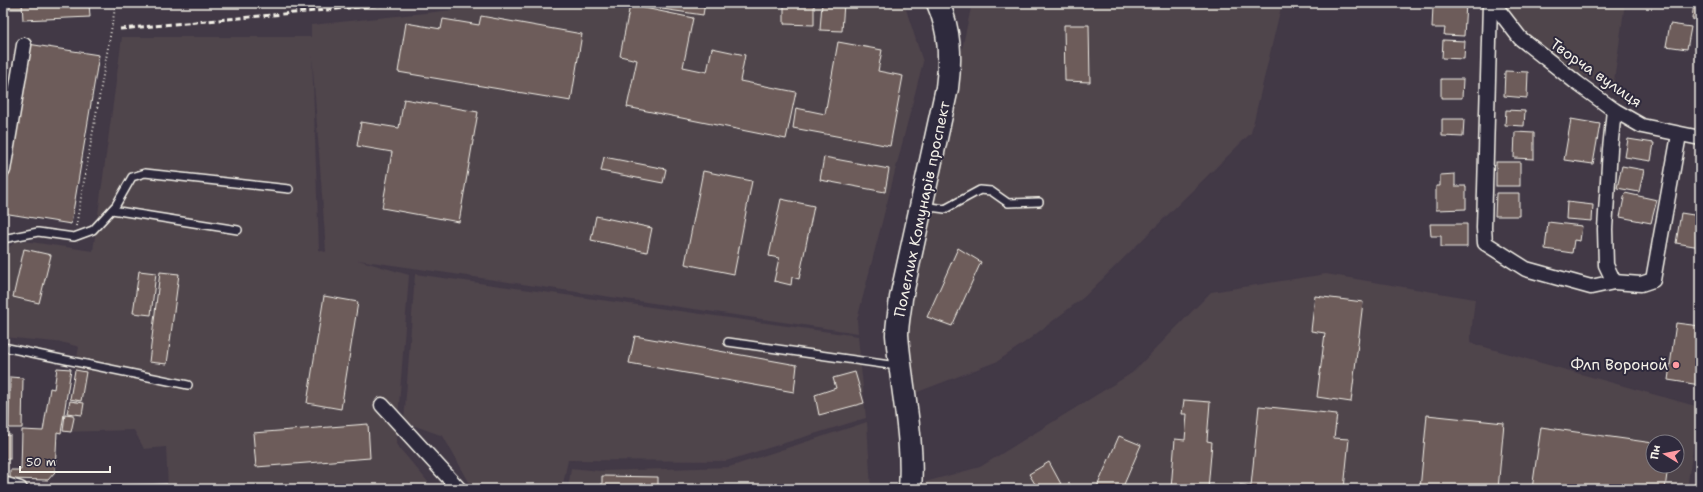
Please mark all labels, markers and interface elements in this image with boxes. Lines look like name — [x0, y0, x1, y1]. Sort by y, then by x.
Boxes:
street label: Творча вулиця — [1546, 34, 1646, 112]
street label: Полеглих Комунарів проспект — [889, 99, 955, 319]
place label: Флп Вороной — [1570, 355, 1668, 375]
marker: Флп Вороной — [1671, 360, 1681, 370]
north arrow — [1645, 434, 1685, 474]
text: Пн — [1647, 444, 1664, 461]
scale bar — [20, 448, 110, 474]
text: 50 m — [26, 454, 56, 470]

